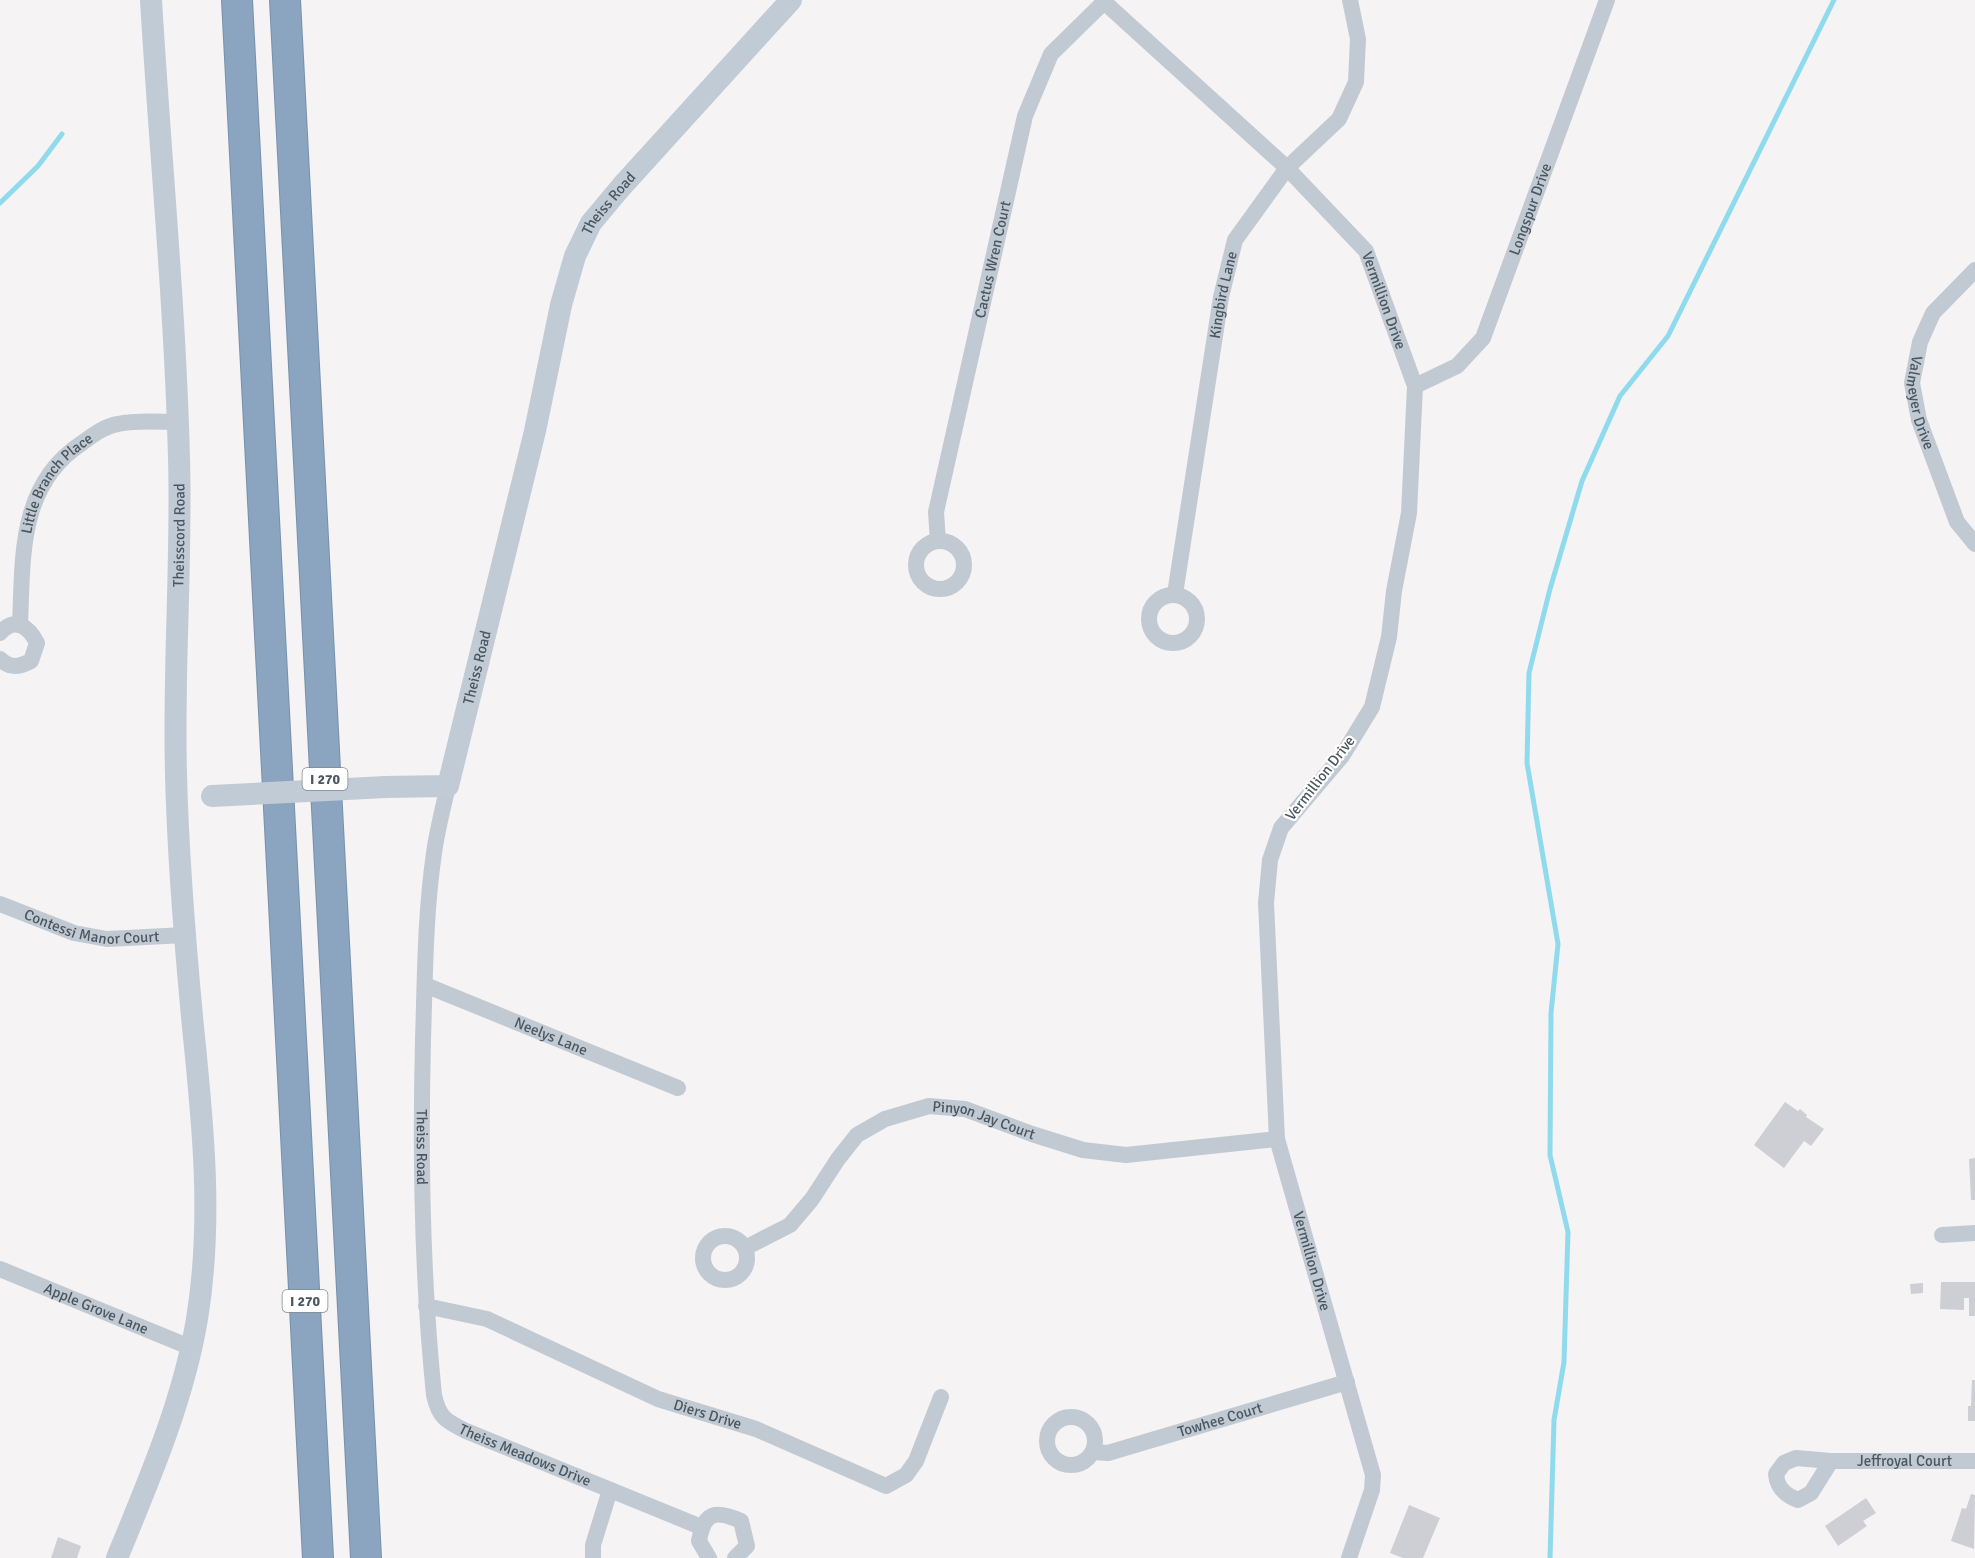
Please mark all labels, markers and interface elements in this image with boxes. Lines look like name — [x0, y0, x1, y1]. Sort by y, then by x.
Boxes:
street label: Longspur Drive — [1505, 161, 1555, 258]
street label: Theiss Road — [578, 168, 639, 237]
street label: Cactus Wren Court — [971, 199, 1015, 320]
street label: Kingbird Lane — [1206, 249, 1241, 340]
street label: Vermillion Drive — [1358, 249, 1410, 352]
street label: Valmeyer Drive — [1902, 354, 1938, 452]
street label: Little Branch Place — [17, 429, 96, 535]
street label: Theisscord Road — [169, 483, 189, 587]
street label: Theiss Road — [459, 629, 495, 706]
street label: Vermillion Drive — [1281, 732, 1359, 824]
road number: I 270 — [302, 768, 348, 790]
street label: Contessi Manor Court — [21, 905, 160, 948]
street label: Neelys Lane — [512, 1013, 590, 1059]
street label: Pinyon Jay Court — [932, 1097, 1037, 1143]
street label: Theiss Road — [413, 1109, 431, 1185]
street label: Vermillion Drive — [1289, 1209, 1335, 1313]
street label: Apple Grove Lane — [41, 1279, 151, 1338]
road number: I 270 — [282, 1290, 328, 1312]
street label: Diers Drive — [671, 1395, 744, 1433]
street label: Towhee Court — [1176, 1399, 1264, 1441]
street label: Theiss Meadows Drive — [456, 1420, 594, 1490]
street label: Jeffroyal Court — [1857, 1452, 1952, 1470]

